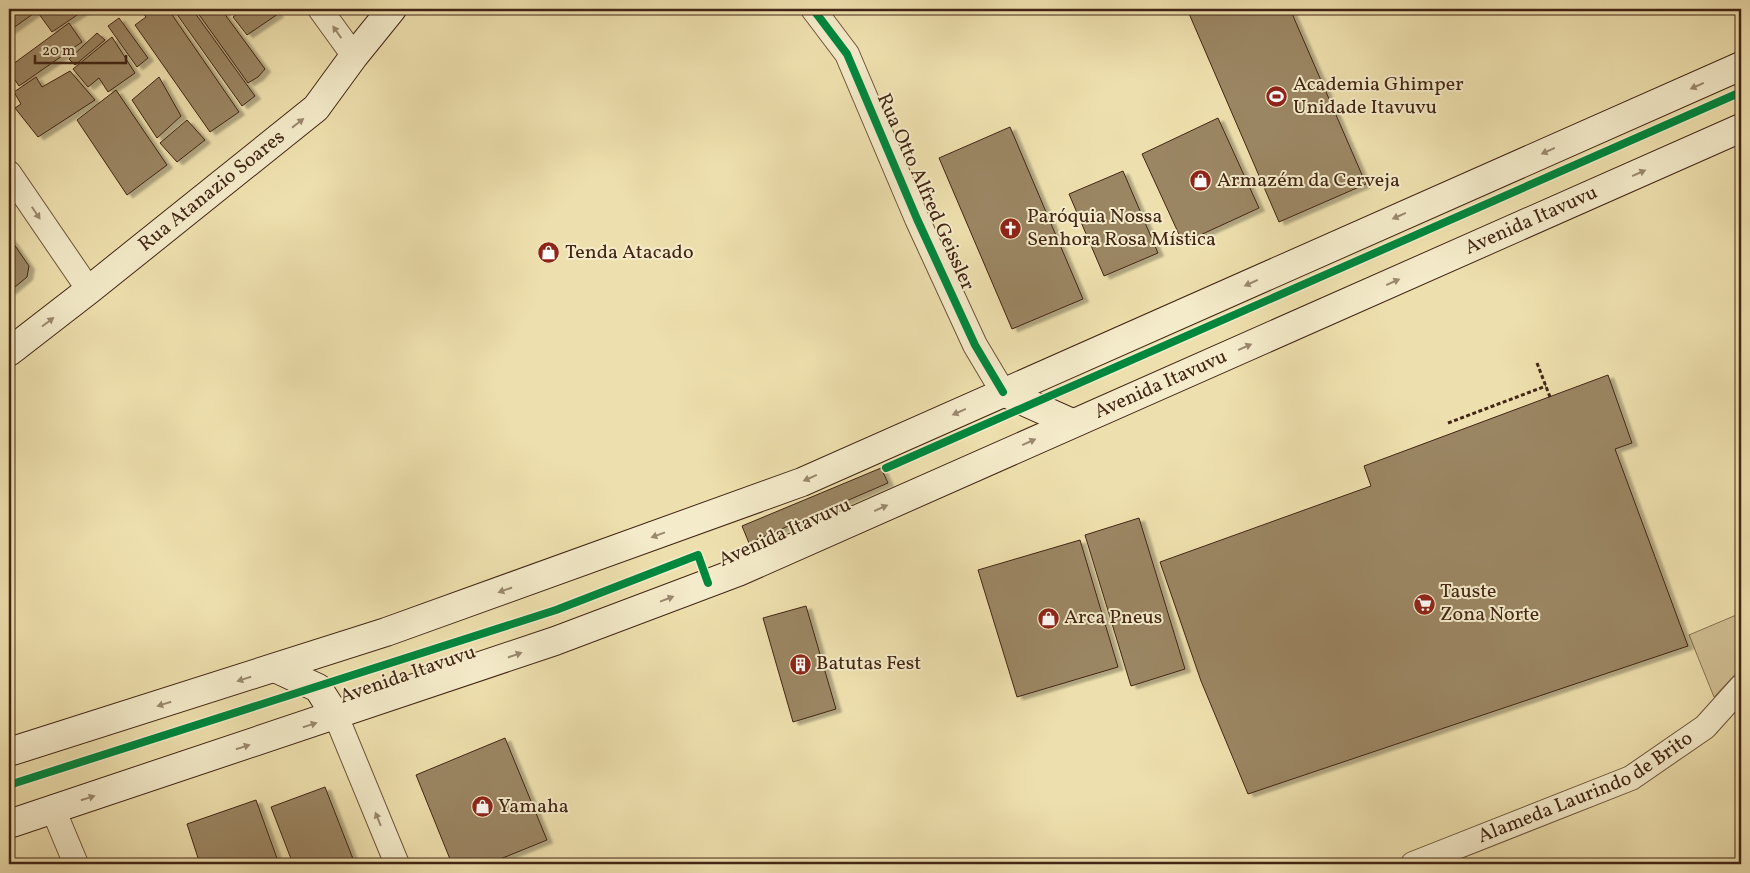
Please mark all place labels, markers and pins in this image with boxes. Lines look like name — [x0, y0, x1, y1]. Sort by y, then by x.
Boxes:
place label: Academia Ghimper Unidade Itavuvu — [1293, 71, 1464, 122]
sports icon: Academia Ghimper Unidade Itavuvu — [1265, 85, 1289, 109]
place label: Armazém da Cerveja — [1217, 167, 1400, 195]
shop icon: Armazém da Cerveja — [1189, 169, 1213, 193]
place label: Paróquia Nossa Senhora Rosa Mística — [1027, 203, 1216, 254]
church icon: Paróquia Nossa Senhora Rosa Mística — [999, 216, 1023, 240]
place label: Tenda Atacado — [565, 239, 694, 267]
shop icon: Tenda Atacado — [537, 241, 561, 265]
place label: Tauste Zona Norte — [1440, 578, 1539, 629]
supermarket icon: Tauste Zona Norte — [1412, 592, 1436, 616]
place label: Arca Pneus — [1064, 604, 1162, 632]
shop icon: Arca Pneus — [1036, 606, 1060, 630]
place label: Batutas Fest — [816, 650, 921, 678]
building icon: Batutas Fest — [788, 652, 812, 676]
place label: Yamaha — [498, 793, 569, 821]
shop icon: Yamaha — [470, 795, 494, 819]

